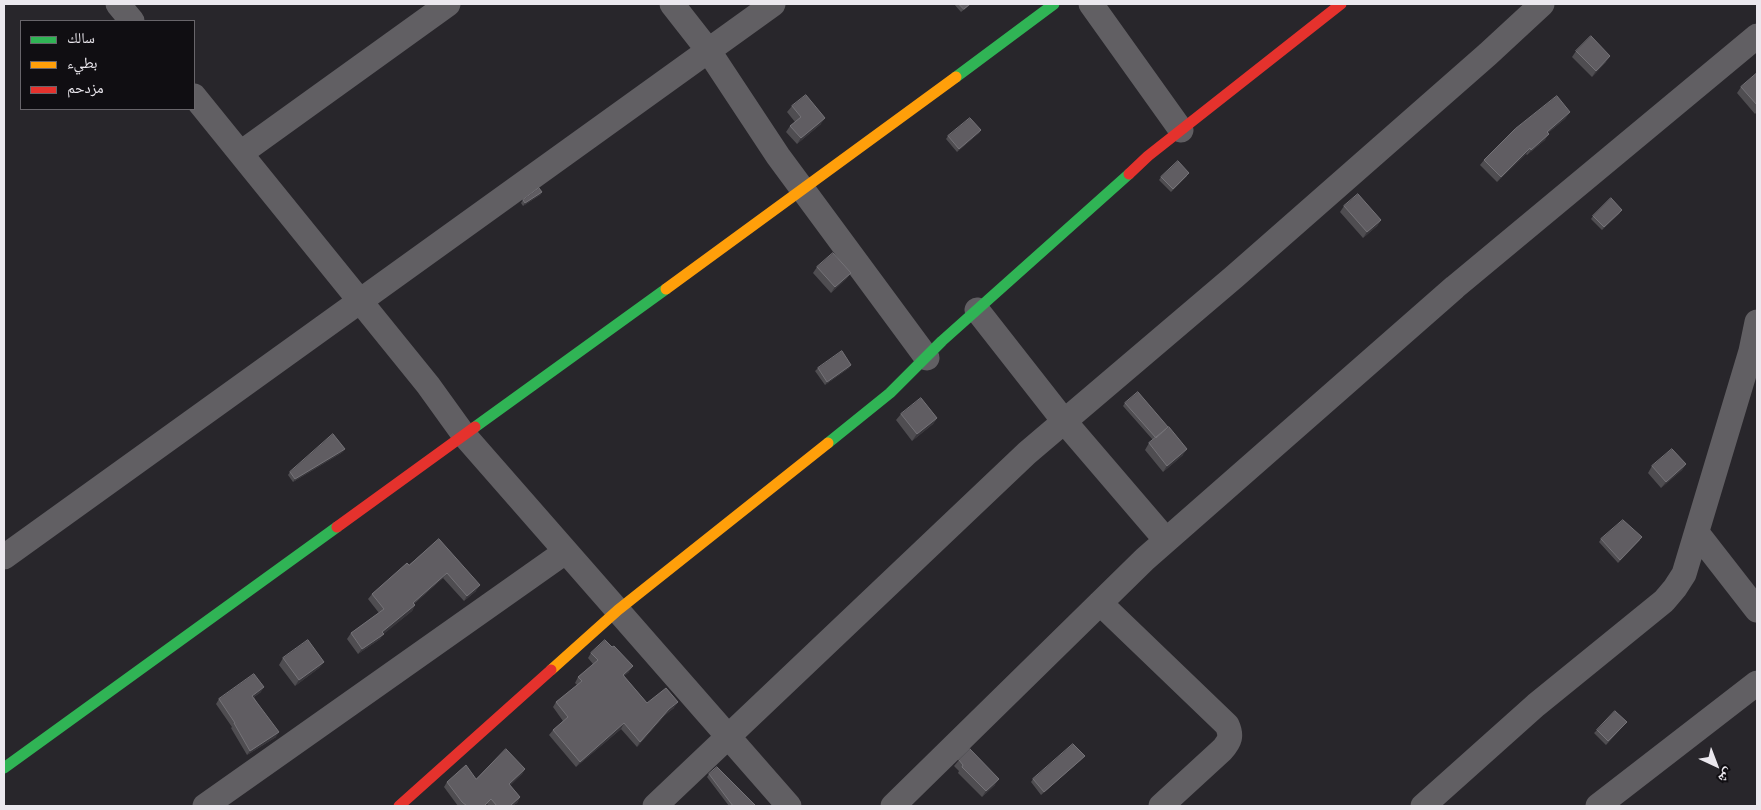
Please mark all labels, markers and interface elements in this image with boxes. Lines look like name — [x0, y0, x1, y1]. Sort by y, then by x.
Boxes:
legend — [20, 20, 195, 110]
text: سالك — [67, 28, 95, 47]
text: بطيء — [67, 53, 97, 72]
text: مزدحم — [67, 78, 104, 97]
north arrow — [1691, 740, 1741, 790]
text: ش — [1715, 764, 1738, 788]

